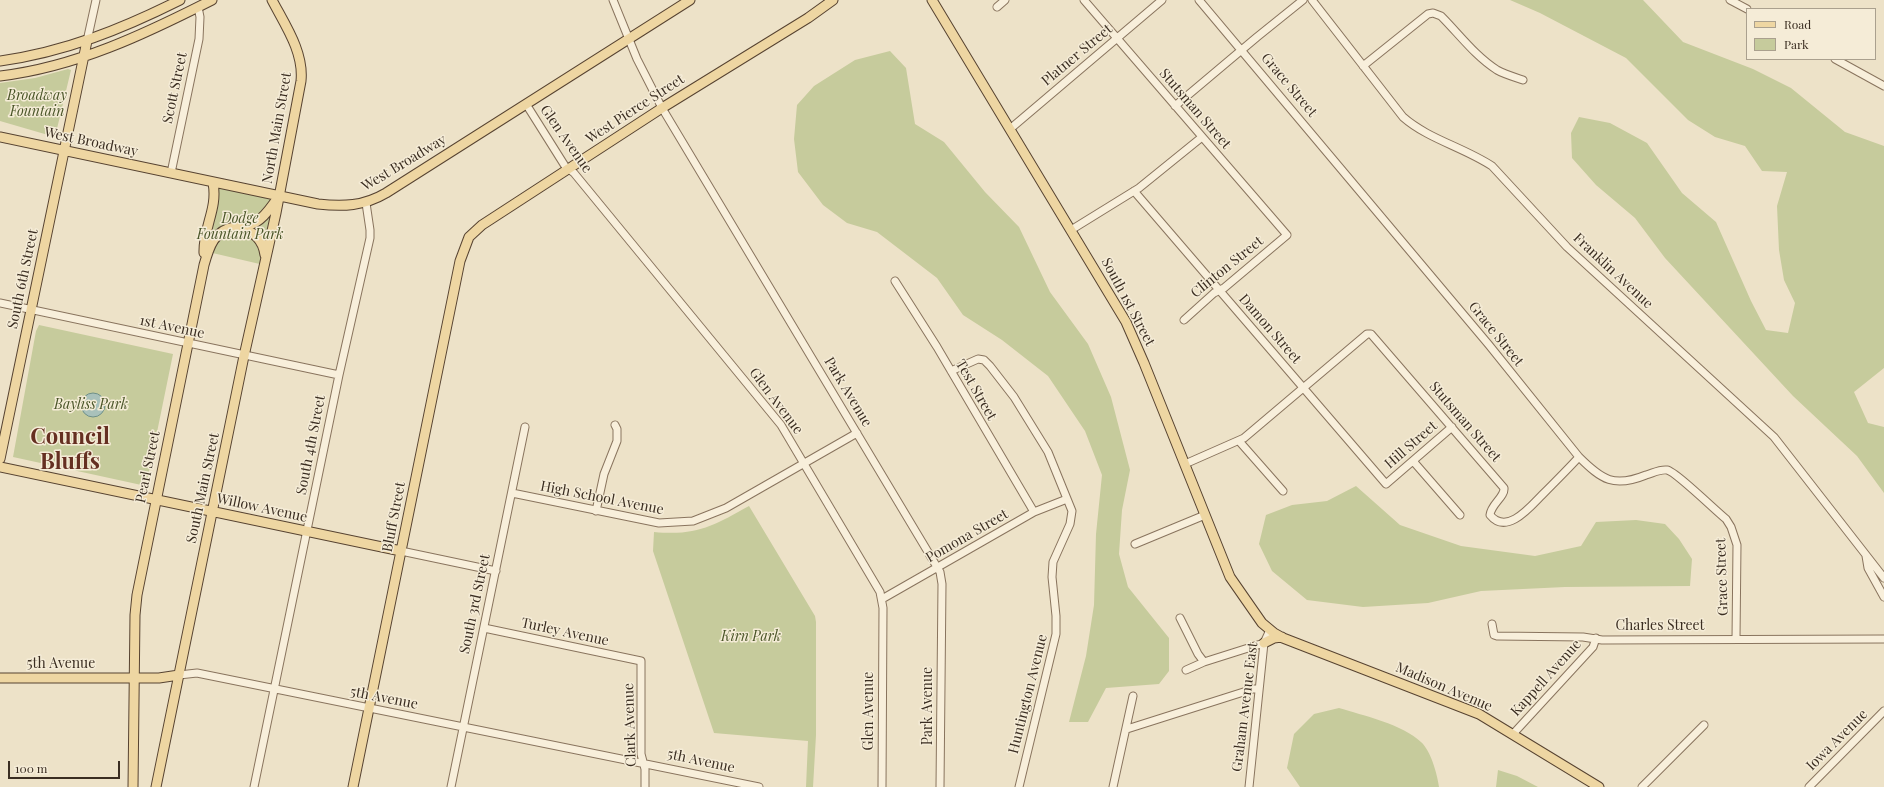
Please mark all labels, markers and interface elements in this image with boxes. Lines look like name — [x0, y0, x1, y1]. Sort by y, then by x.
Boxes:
legend — [1746, 8, 1876, 60]
text: Road — [1784, 16, 1811, 32]
street label: Platner Street — [1038, 21, 1116, 89]
text: Park — [1784, 36, 1809, 52]
street label: Grace Street — [1257, 50, 1321, 120]
street label: Scott Street — [159, 51, 191, 125]
street label: Stutsman Street — [1156, 65, 1234, 153]
street label: North Main Street — [259, 71, 295, 185]
street label: West Pierce Street — [583, 71, 687, 147]
park label: Broadway Fountain — [7, 88, 67, 120]
street label: Glen Avenue — [537, 102, 595, 176]
street label: West Broadway — [43, 124, 139, 160]
street label: West Broadway — [359, 131, 449, 195]
park label: Dodge Fountain Park — [197, 211, 283, 244]
street label: South 6th Street — [4, 228, 42, 330]
street label: Franklin Avenue — [1570, 230, 1656, 312]
street label: Clinton Street — [1187, 233, 1267, 301]
street label: South 1st Street — [1098, 255, 1158, 349]
street label: Damon Street — [1235, 291, 1305, 367]
street label: Grace Street — [1465, 298, 1527, 370]
street label: 1st Avenue — [138, 312, 206, 342]
street label: Park Avenue — [821, 354, 875, 430]
street label: Test Street — [952, 357, 1000, 423]
street label: Glen Avenue — [746, 364, 806, 438]
street label: Stutsman Street — [1426, 378, 1504, 466]
street label: South 4th Street — [293, 394, 329, 496]
park label: Bayliss Park — [54, 397, 128, 413]
street label: Hill Street — [1381, 418, 1441, 472]
district label: Council Bluffs — [30, 424, 110, 476]
street label: Pearl Street — [132, 429, 164, 505]
street label: South Main Street — [183, 431, 223, 545]
street label: High School Avenue — [539, 478, 665, 518]
street label: Bluff Street — [379, 481, 409, 553]
street label: Willow Avenue — [215, 490, 309, 526]
street label: Pomona Street — [923, 506, 1011, 566]
street label: Grace Street — [1712, 538, 1732, 616]
street label: South 3rd Street — [456, 553, 494, 655]
street label: Turley Avenue — [520, 614, 610, 650]
street label: Charles Street — [1615, 618, 1705, 634]
park label: Kirn Park — [721, 629, 781, 645]
street label: Huntington Avenue — [1005, 633, 1051, 755]
street label: Kappell Avenue — [1507, 636, 1585, 720]
street label: Graham Avenue East — [1229, 641, 1261, 773]
street label: 5th Avenue — [27, 656, 95, 672]
street label: Madison Avenue — [1393, 659, 1495, 715]
street label: Park Avenue — [920, 667, 936, 745]
street label: Glen Avenue — [861, 672, 877, 750]
street label: 5th Avenue — [349, 683, 419, 713]
street label: Clark Avenue — [620, 683, 640, 767]
street label: Iowa Avenue — [1803, 706, 1871, 774]
street label: 5th Avenue — [666, 746, 736, 776]
scale bar — [10, 753, 122, 779]
text: 100 m — [15, 760, 47, 776]

